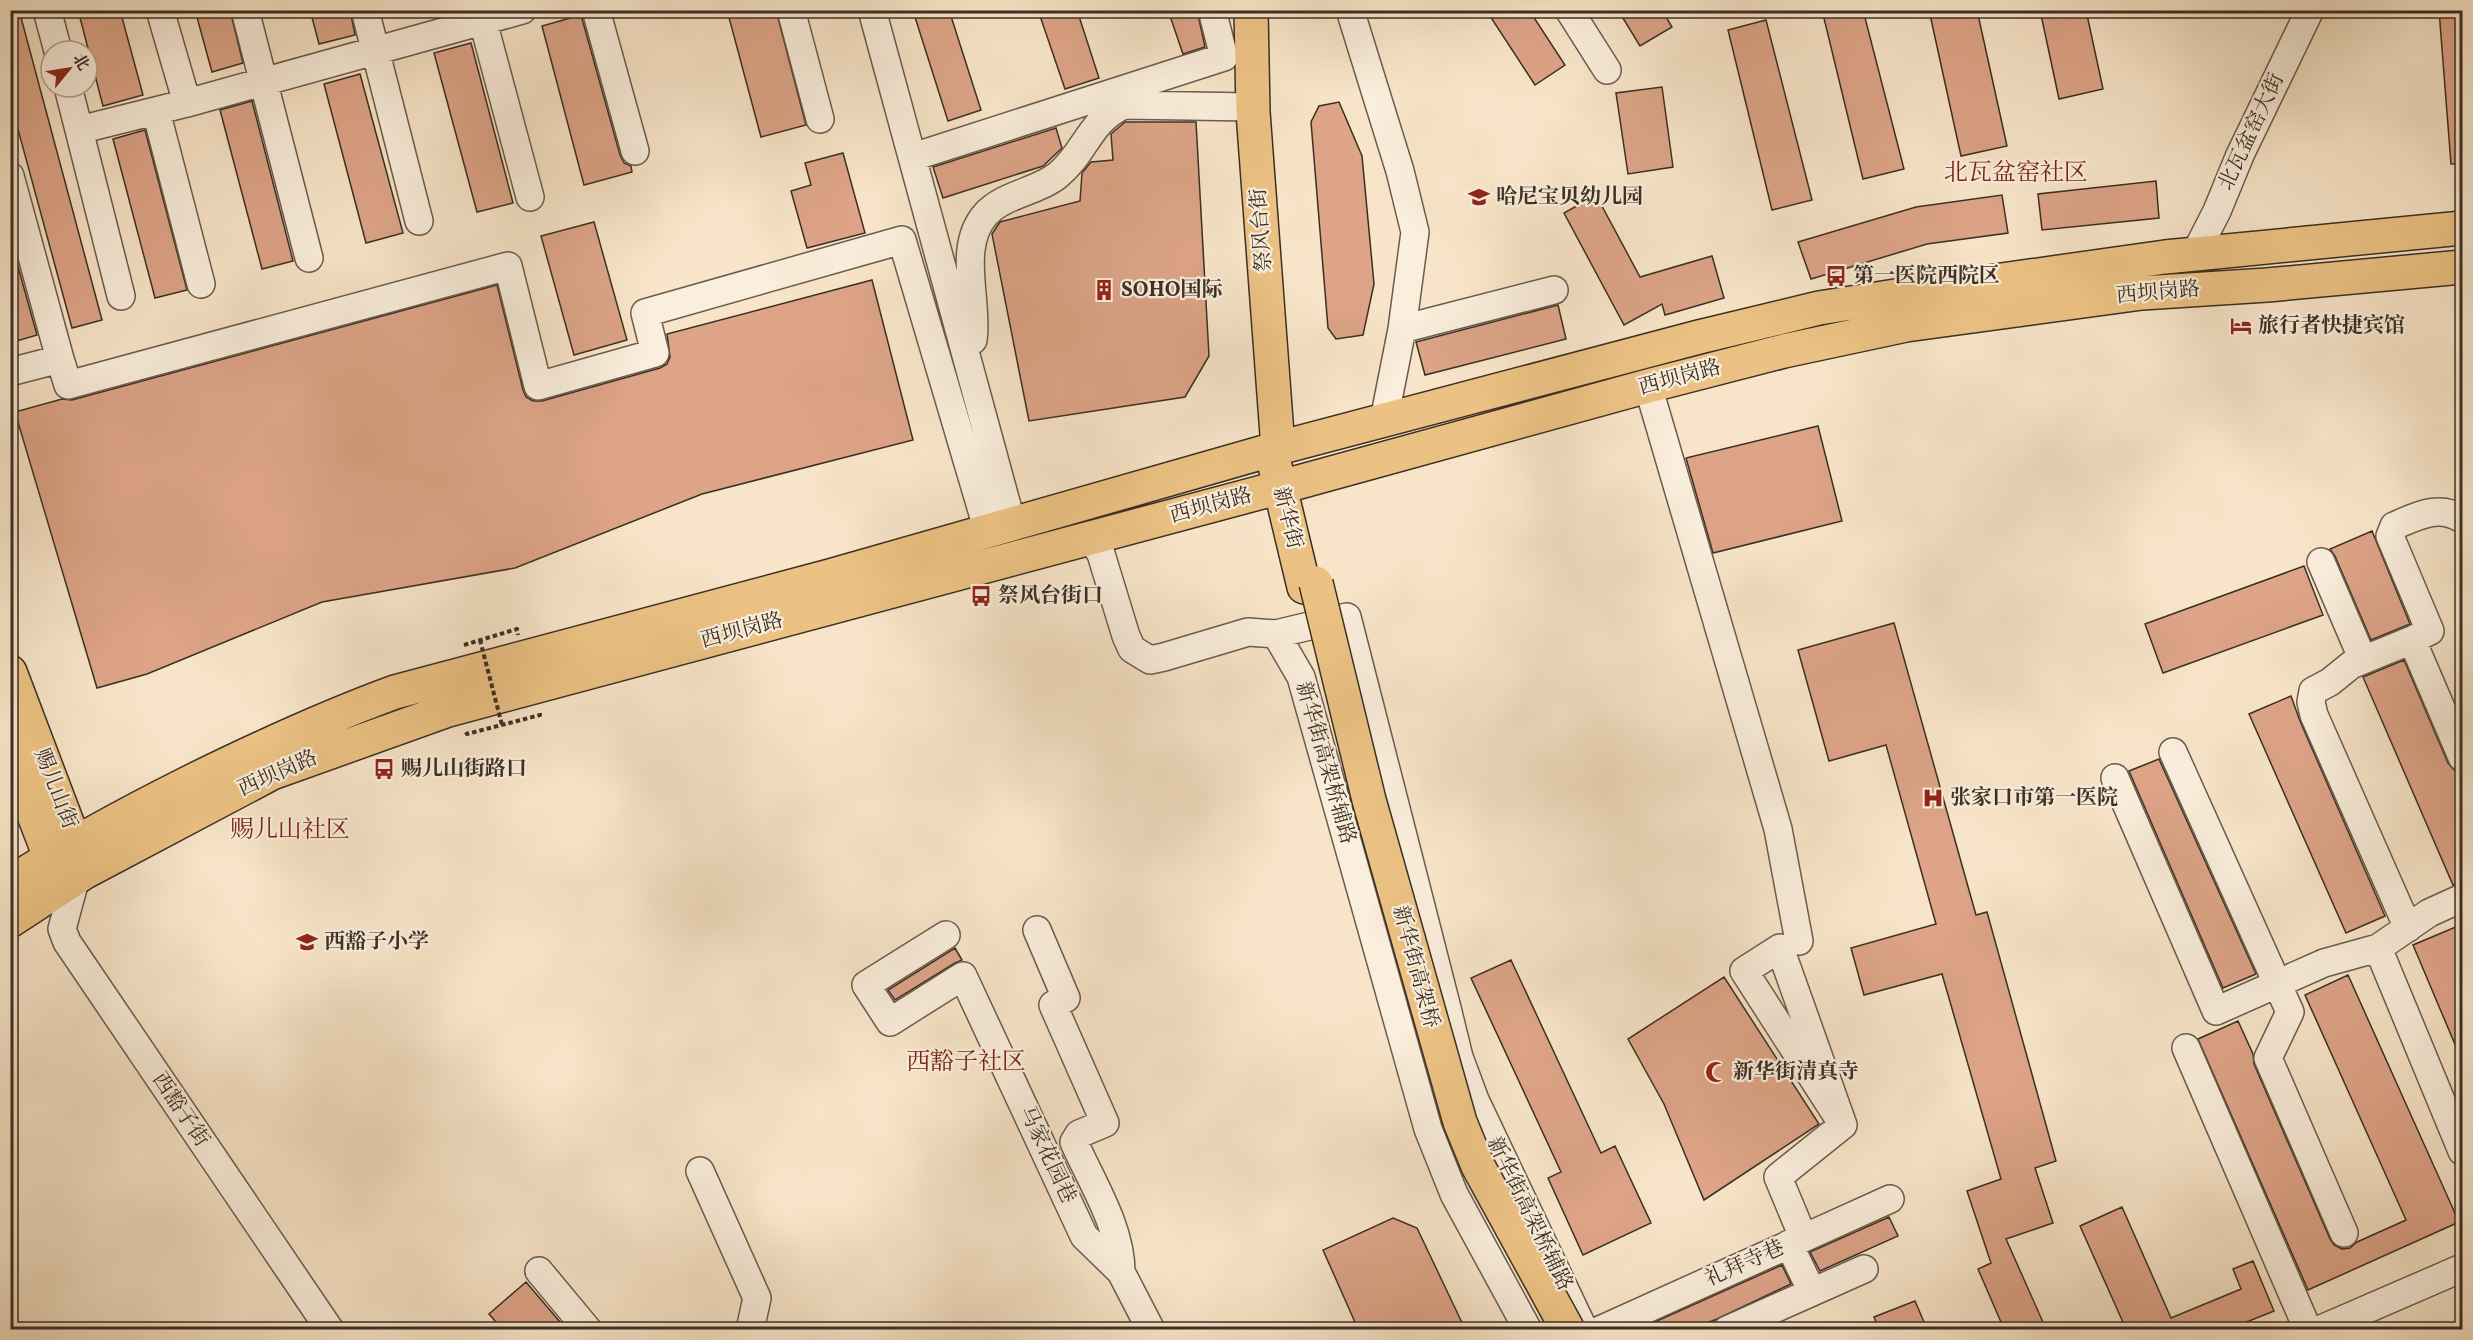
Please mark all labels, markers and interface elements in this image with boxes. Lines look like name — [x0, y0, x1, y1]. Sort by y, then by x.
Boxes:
north arrow — [39, 39, 99, 99]
text: 北 — [67, 50, 94, 75]
street label: 北瓦盆窑大街 — [2212, 69, 2292, 195]
district label: 北瓦盆窑社区 — [1944, 157, 2088, 191]
place label: 哈尼宝贝幼儿园 — [1496, 183, 1643, 212]
school or university icon: 哈尼宝贝幼儿园 — [1467, 185, 1491, 209]
street label: 祭风台街 — [1245, 187, 1279, 273]
place label: 第一医院西院区 — [1853, 262, 2000, 291]
bus stop icon: 第一医院西院区 — [1824, 264, 1848, 288]
street label: 西坝岗路 — [2115, 275, 2201, 311]
place label: SOHO国际 — [1121, 276, 1222, 305]
building icon: SOHO国际 — [1092, 278, 1116, 302]
place label: 旅行者快捷宾馆 — [2258, 312, 2405, 341]
hotel icon: 旅行者快捷宾馆 — [2229, 314, 2253, 338]
street label: 西坝岗路 — [1636, 353, 1724, 403]
street label: 西坝岗路 — [1167, 481, 1255, 531]
street label: 新华街 — [1265, 484, 1309, 552]
place label: 祭风台街口 — [998, 582, 1103, 611]
bus stop icon: 祭风台街口 — [969, 584, 993, 608]
street label: 西坝岗路 — [698, 606, 786, 656]
street label: 新华街高架桥辅路 — [1288, 678, 1362, 848]
street label: 西坝岗路 — [234, 744, 322, 804]
street label: 赐儿山街 — [26, 745, 84, 833]
place label: 赐儿山街路口 — [401, 755, 527, 784]
bus stop icon: 赐儿山街路口 — [372, 757, 396, 781]
place label: 张家口市第一医院 — [1950, 784, 2118, 813]
hospital icon: 张家口市第一医院 — [1921, 786, 1945, 810]
district label: 赐儿山社区 — [230, 814, 350, 848]
street label: 新华街高架桥 — [1385, 902, 1445, 1032]
place label: 西豁子小学 — [324, 928, 429, 957]
school or university icon: 西豁子小学 — [295, 930, 319, 954]
district label: 西豁子社区 — [906, 1046, 1026, 1080]
place label: 新华街清真寺 — [1733, 1058, 1859, 1087]
mosque icon: 新华街清真寺 — [1704, 1060, 1728, 1084]
street label: 西豁子街 — [144, 1067, 216, 1153]
street label: 马家花园巷 — [1012, 1101, 1082, 1209]
street label: 新华街高架桥辅路 — [1479, 1132, 1579, 1296]
street label: 礼拜寺巷 — [1701, 1234, 1789, 1294]

